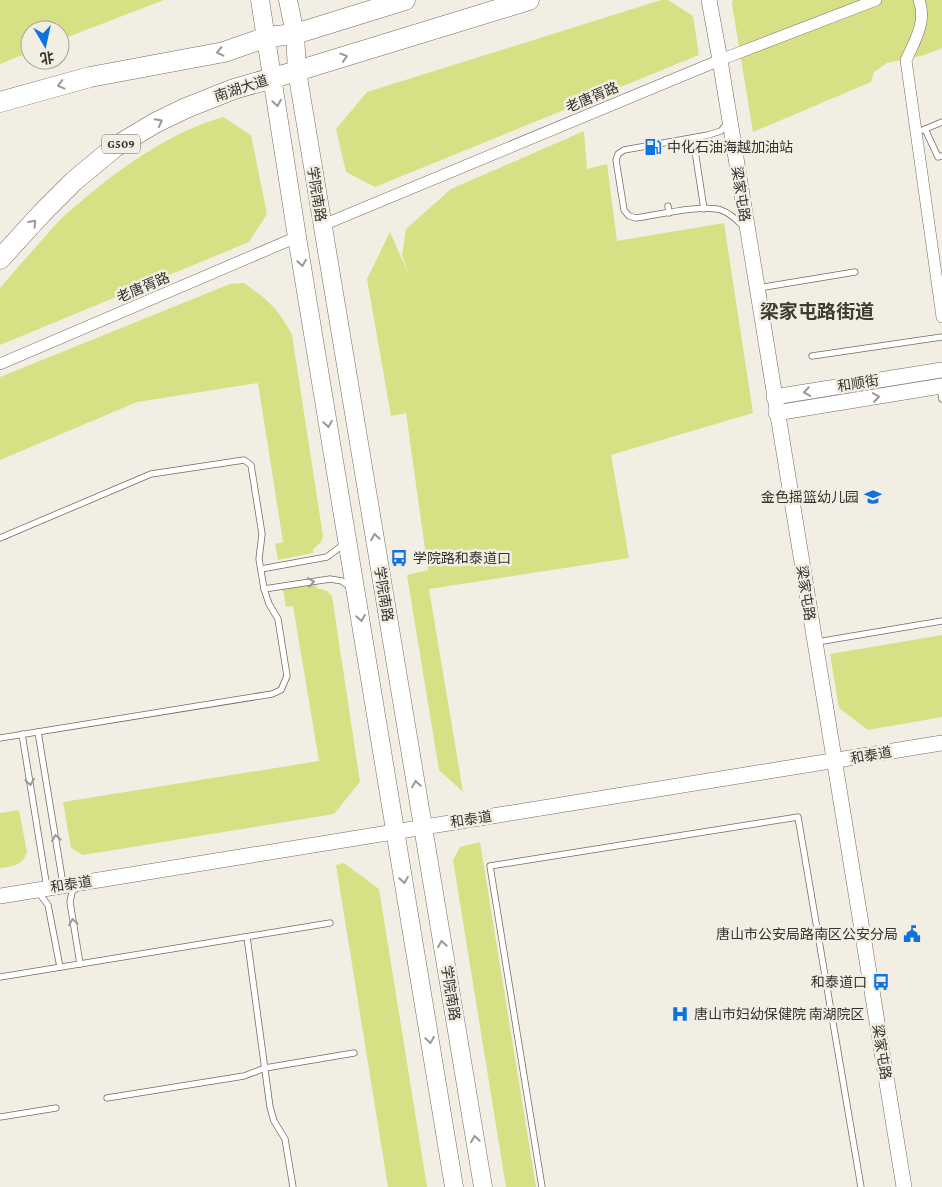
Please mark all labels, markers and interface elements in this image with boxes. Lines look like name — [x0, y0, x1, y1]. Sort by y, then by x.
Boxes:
north arrow — [20, 20, 70, 70]
one-way arrow — [216, 46, 225, 57]
text: 北 — [39, 49, 55, 67]
one-way arrow — [339, 53, 347, 63]
street label: 南湖大道 — [212, 72, 270, 104]
one-way arrow — [58, 79, 66, 89]
street label: 老唐胥路 — [563, 79, 621, 115]
one-way arrow — [271, 98, 281, 107]
one-way arrow — [154, 118, 163, 128]
road number: G509 — [102, 134, 140, 154]
fuel station icon: 中化石油海越加油站 — [643, 137, 663, 157]
place label: 中化石油海越加油站 — [667, 139, 793, 155]
street label: 学院南路 — [305, 165, 329, 223]
street label: 梁家屯路 — [729, 165, 753, 223]
one-way arrow — [27, 219, 36, 228]
one-way arrow — [296, 259, 306, 268]
street label: 老唐胥路 — [114, 269, 172, 305]
district label: 梁家屯路街道 — [760, 301, 874, 322]
street label: 和顺街 — [836, 372, 880, 394]
one-way arrow — [803, 386, 812, 396]
one-way arrow — [872, 392, 881, 402]
one-way arrow — [323, 419, 333, 428]
school or university icon: 金色摇篮幼儿园 — [863, 487, 883, 507]
place label: 金色摇篮幼儿园 — [761, 489, 859, 505]
one-way arrow — [370, 533, 380, 542]
bus stop icon: 学院路和泰道口 — [389, 548, 409, 568]
place label: 学院路和泰道口 — [413, 550, 511, 566]
street label: 梁家屯路 — [794, 564, 818, 622]
street label: 学院南路 — [372, 565, 396, 623]
one-way arrow — [307, 577, 316, 587]
one-way arrow — [355, 614, 365, 623]
street label: 和泰道 — [849, 743, 893, 767]
one-way arrow — [24, 778, 34, 787]
one-way arrow — [411, 779, 421, 788]
street label: 和泰道 — [449, 808, 493, 830]
one-way arrow — [51, 833, 61, 842]
street label: 和泰道 — [49, 873, 93, 895]
one-way arrow — [398, 875, 408, 884]
one-way arrow — [68, 917, 79, 925]
public building icon: 唐山市公安局路南区公安分局 — [902, 924, 922, 944]
place label: 唐山市公安局路南区公安分局 — [716, 926, 898, 942]
one-way arrow — [438, 940, 448, 948]
street label: 学院南路 — [439, 964, 463, 1022]
bus stop icon: 和泰道口 — [871, 972, 891, 992]
place label: 和泰道口 — [811, 974, 867, 990]
hospital icon: 唐山市妇幼保健院 南湖院区 — [670, 1004, 690, 1024]
place label: 唐山市妇幼保健院 南湖院区 — [694, 1006, 865, 1022]
street label: 梁家屯路 — [870, 1023, 894, 1081]
one-way arrow — [424, 1036, 435, 1044]
one-way arrow — [470, 1135, 480, 1143]

